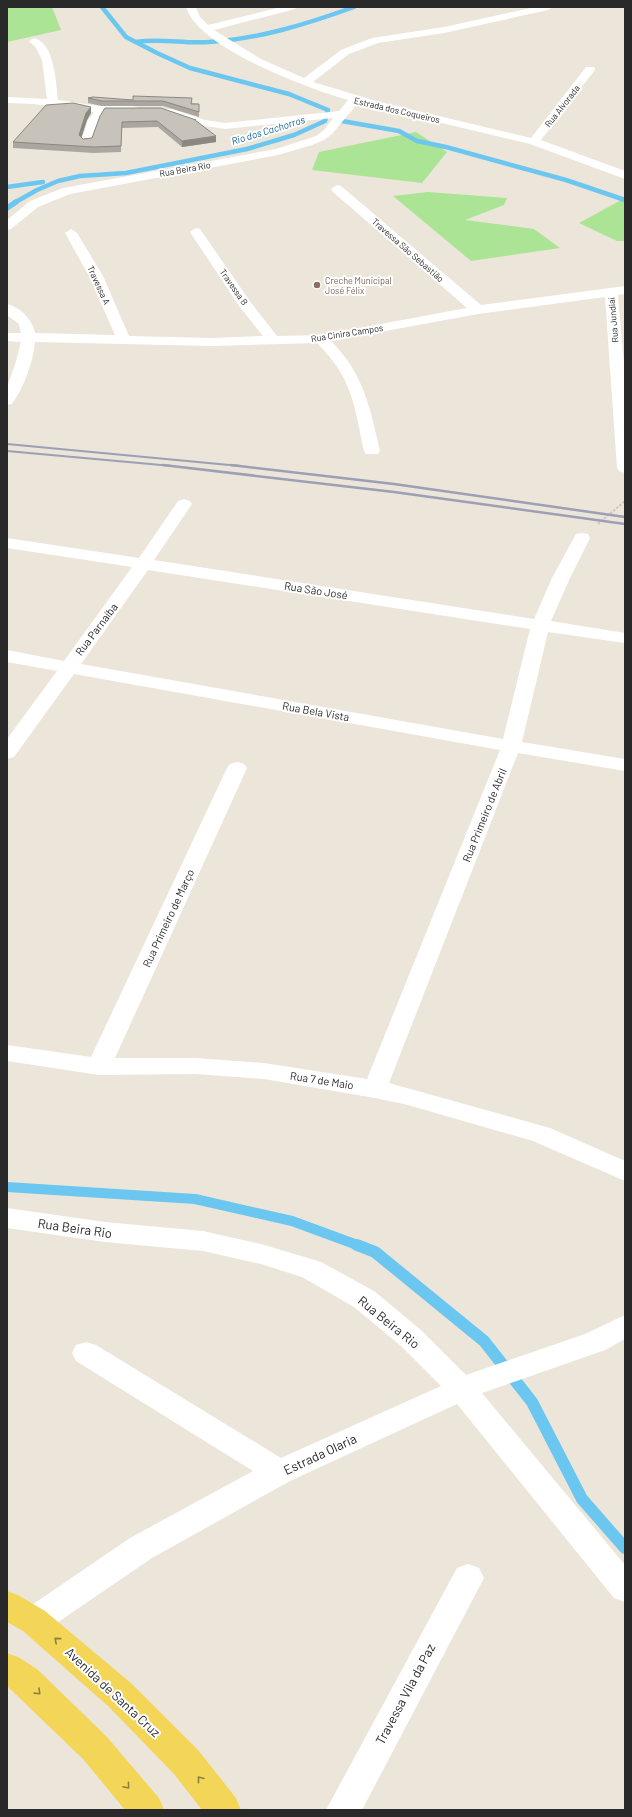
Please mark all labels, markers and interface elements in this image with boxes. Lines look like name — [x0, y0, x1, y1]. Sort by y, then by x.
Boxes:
street label: Rua Alvorada — [542, 83, 582, 129]
street label: Estrada dos Coqueiros — [353, 95, 441, 125]
water label: Rio dos Cachorros — [230, 113, 307, 147]
street label: Rua Beira Rio — [159, 159, 212, 179]
street label: Travessa São Sebastião — [370, 216, 446, 284]
street label: Travessa A — [85, 264, 113, 307]
street label: Travessa B — [217, 267, 251, 307]
place label: Creche Municipal José Félix — [325, 275, 392, 296]
marker: Creche Municipal José Félix — [312, 280, 322, 290]
street label: Rua Jundiaí — [606, 297, 620, 343]
street label: Rua Cinira Campos — [310, 322, 384, 344]
street label: Rua São José — [283, 579, 349, 601]
street label: Rua Parnaíba — [72, 600, 120, 658]
street label: Rua Bela Vista — [282, 699, 350, 723]
street label: Rua Primeiro de Abril — [459, 766, 509, 864]
street label: Rua Primeiro de Março — [140, 867, 196, 969]
street label: Rua 7 de Maio — [289, 1069, 355, 1091]
street label: Rua Beira Rio — [37, 1215, 113, 1241]
street label: Rua Beira Rio — [355, 1292, 423, 1352]
street label: Estrada Olaria — [281, 1430, 359, 1478]
one-way arrow — [54, 1638, 61, 1645]
street label: Travessa Vila da Paz — [372, 1641, 438, 1747]
street label: Avenida de Santa Cruz — [62, 1644, 164, 1740]
one-way arrow — [33, 1687, 40, 1694]
one-way arrow — [197, 1777, 204, 1784]
one-way arrow — [122, 1781, 129, 1789]

